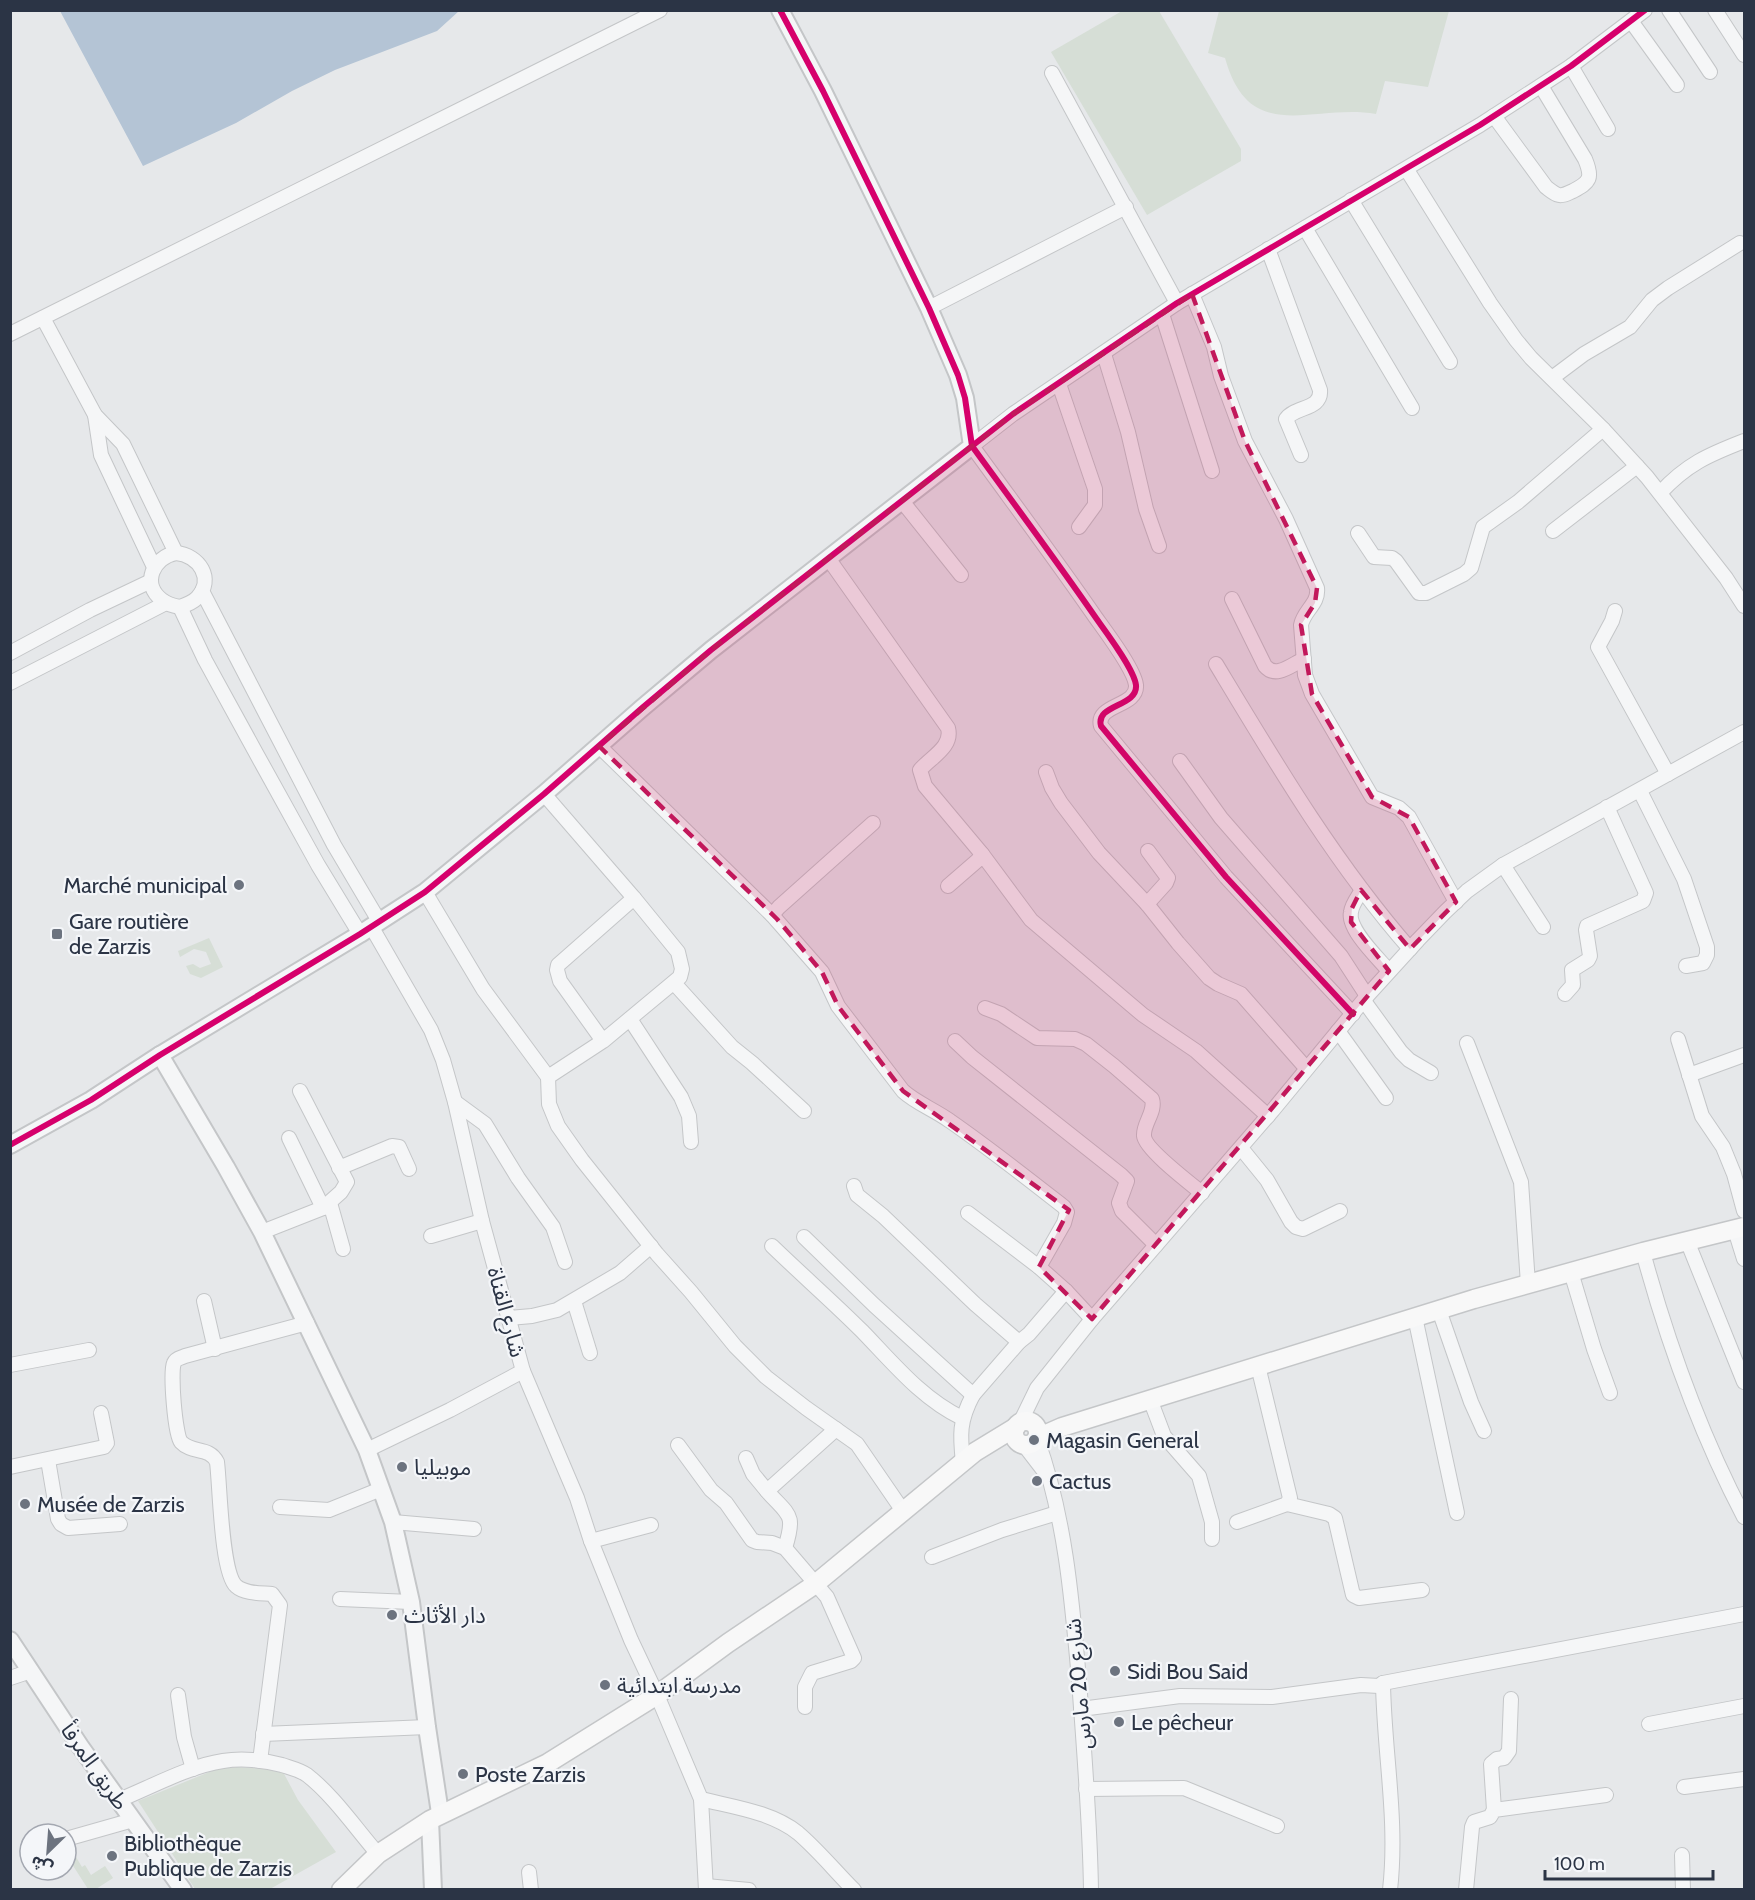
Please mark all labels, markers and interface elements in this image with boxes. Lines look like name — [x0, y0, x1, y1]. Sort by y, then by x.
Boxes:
place label: Marché municipal — [63, 872, 228, 899]
marker: Marché municipal — [232, 878, 246, 892]
place label: Gare routière de Zarzis — [69, 908, 189, 960]
marker: Gare routière de Zarzis — [50, 927, 64, 941]
street label: شارع القناة — [479, 1264, 532, 1361]
place label: Magasin General — [1046, 1427, 1200, 1454]
marker: Magasin General — [1027, 1433, 1041, 1447]
place label: موبيليا — [414, 1454, 471, 1481]
marker: موبيليا — [395, 1460, 409, 1474]
place label: Cactus — [1049, 1468, 1111, 1495]
marker: Cactus — [1030, 1474, 1044, 1488]
place label: Musée de Zarzis — [37, 1491, 185, 1518]
marker: Musée de Zarzis — [18, 1497, 32, 1511]
place label: دار الأثاث — [404, 1602, 486, 1629]
marker: دار الأثاث — [385, 1608, 399, 1622]
street label: شارع 20 مارس — [1059, 1617, 1101, 1751]
place label: Sidi Bou Said — [1127, 1658, 1248, 1685]
marker: Sidi Bou Said — [1108, 1664, 1122, 1678]
place label: مدرسة ابتدائية — [617, 1672, 742, 1699]
marker: مدرسة ابتدائية — [598, 1678, 612, 1692]
place label: Le pêcheur — [1131, 1709, 1233, 1736]
marker: Le pêcheur — [1112, 1715, 1126, 1729]
street label: طريق المرفأ — [55, 1717, 134, 1815]
place label: Poste Zarzis — [475, 1761, 586, 1788]
marker: Poste Zarzis — [456, 1767, 470, 1781]
north arrow — [18, 1822, 78, 1882]
place label: Bibliothèque Publique de Zarzis — [124, 1830, 292, 1882]
scale bar — [1545, 1843, 1713, 1881]
marker: Bibliothèque Publique de Zarzis — [105, 1849, 119, 1863]
text: ش — [28, 1852, 56, 1878]
text: 100 m — [1554, 1853, 1605, 1875]

